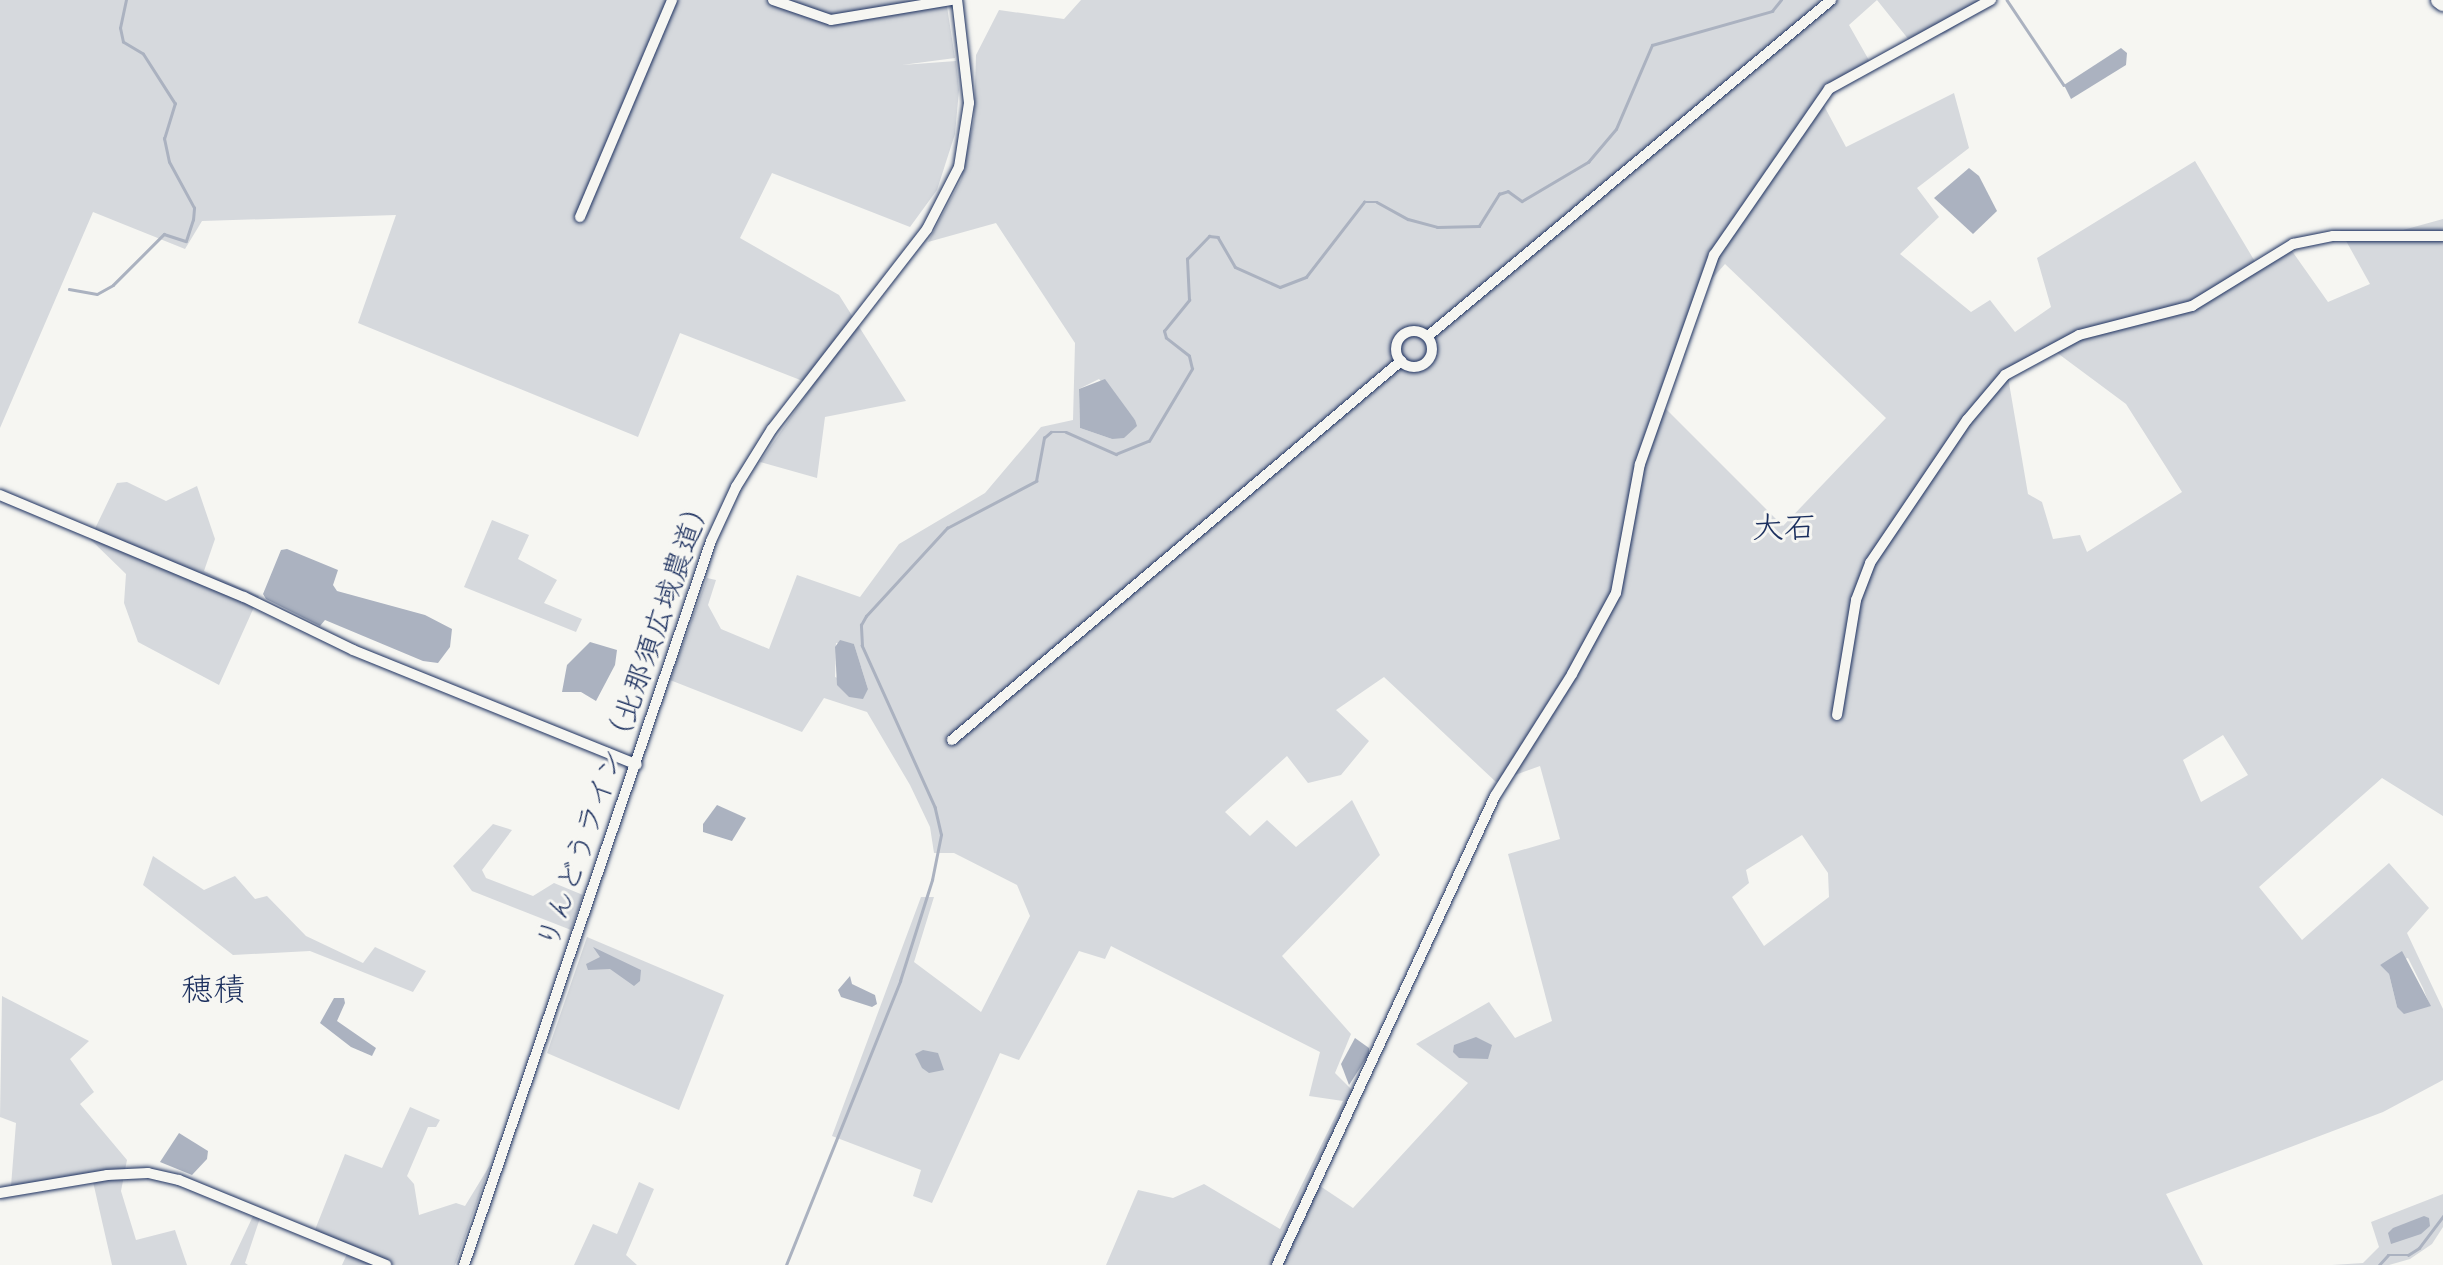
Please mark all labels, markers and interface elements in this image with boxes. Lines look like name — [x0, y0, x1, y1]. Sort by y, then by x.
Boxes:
street label: りんどうライン（北那須広域農道） — [532, 489, 722, 955]
district label: 大石 — [1752, 512, 1816, 550]
district label: 穂積 — [181, 974, 245, 1012]

